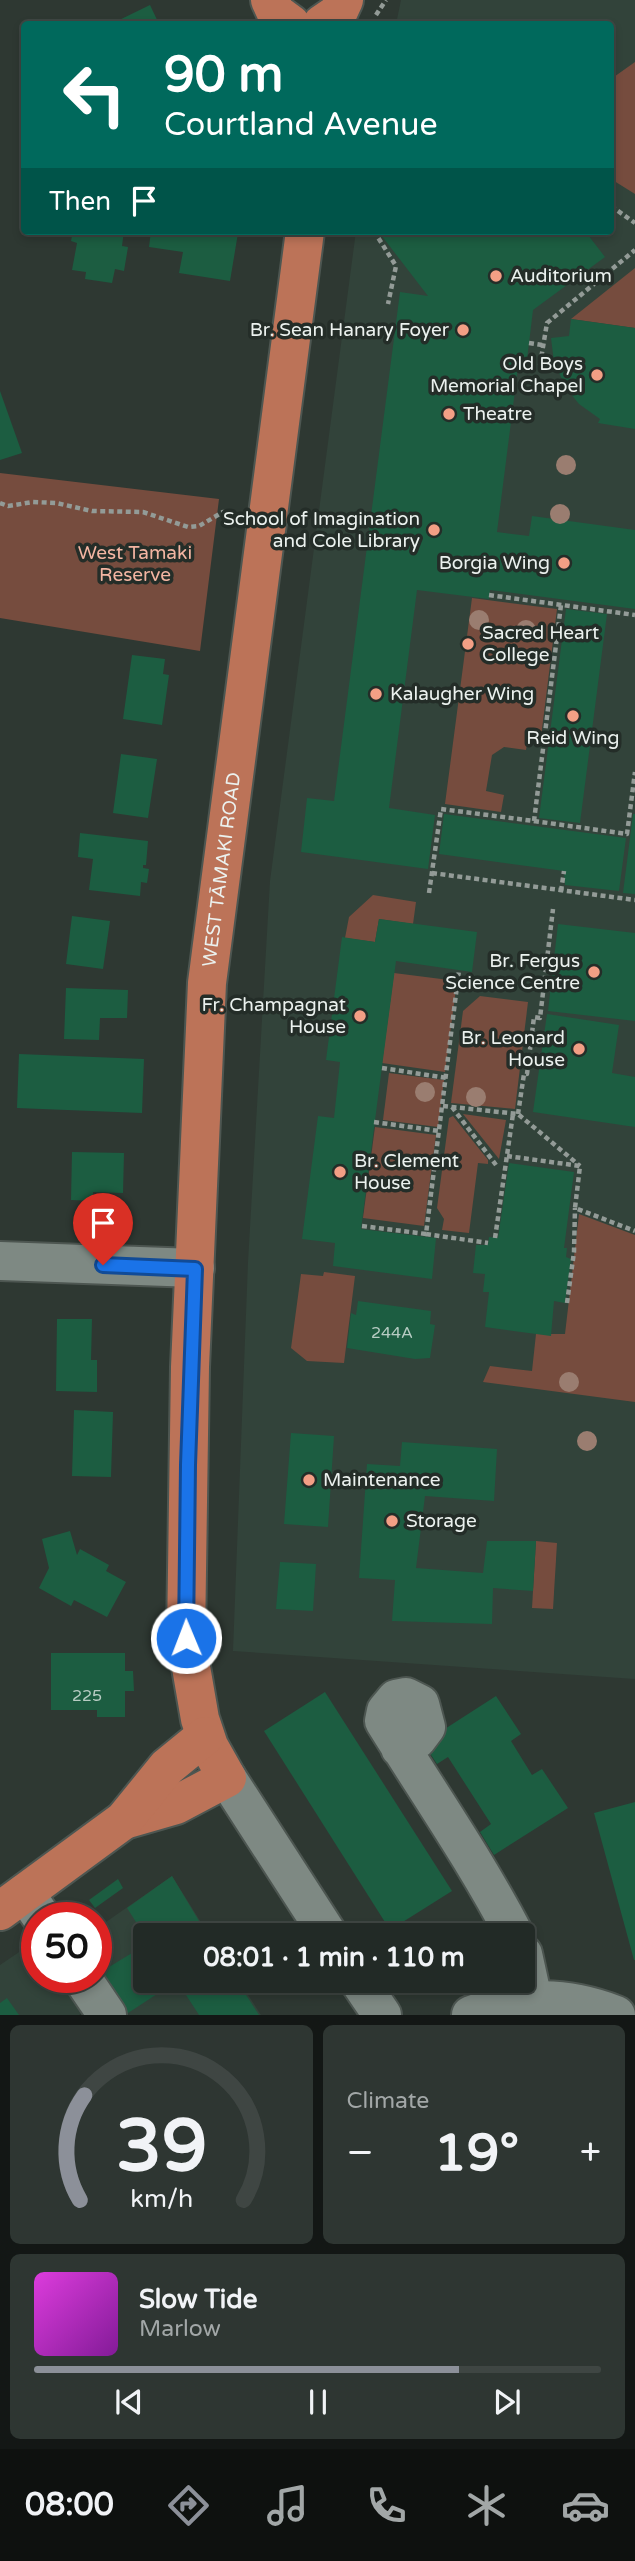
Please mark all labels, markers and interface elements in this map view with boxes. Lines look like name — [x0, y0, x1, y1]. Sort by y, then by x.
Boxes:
text: 90 m — [164, 46, 283, 105]
icon: left — [49, 49, 140, 140]
text: Courtland Avenue — [164, 106, 438, 144]
icon: arrive — [125, 182, 163, 220]
text: Then — [49, 186, 111, 217]
place label: Auditorium — [510, 265, 612, 287]
marker: Auditorium — [488, 268, 504, 284]
place label: Br. Sean Hanary Foyer — [250, 319, 450, 341]
marker: Br. Sean Hanary Foyer — [455, 322, 471, 338]
place label: Old Boys Memorial Chapel — [430, 353, 583, 397]
marker: Old Boys Memorial Chapel — [589, 367, 605, 383]
place label: Theatre — [463, 403, 532, 425]
marker: Theatre — [441, 406, 457, 422]
place label: School of Imagination and Cole Library — [223, 508, 420, 552]
marker: School of Imagination and Cole Library — [426, 522, 442, 538]
park label: West Tamaki Reserve — [78, 542, 192, 586]
place label: Borgia Wing — [439, 552, 550, 574]
marker: Borgia Wing — [556, 555, 572, 571]
place label: Sacred Heart College — [482, 622, 599, 666]
marker: Sacred Heart College — [460, 636, 476, 652]
place label: Kalaugher Wing — [390, 683, 534, 705]
marker: Kalaugher Wing — [368, 686, 384, 702]
marker: Reid Wing — [565, 708, 581, 724]
place label: Reid Wing — [526, 727, 620, 749]
street label: WEST TĀMAKI ROAD — [198, 771, 245, 968]
place label: Br. Fergus Science Centre — [445, 950, 580, 994]
marker: Br. Fergus Science Centre — [586, 964, 602, 980]
place label: Fr. Champagnat House — [202, 994, 346, 1038]
marker: Fr. Champagnat House — [352, 1008, 368, 1024]
place label: Br. Leonard House — [461, 1027, 565, 1071]
marker: Br. Leonard House — [571, 1041, 587, 1057]
place label: Br. Clement House — [354, 1150, 459, 1194]
marker: Br. Clement House — [332, 1164, 348, 1180]
pin — [73, 1193, 133, 1265]
icon: arrive — [84, 1204, 122, 1242]
house number: 244A — [371, 1323, 413, 1343]
place label: Maintenance — [323, 1469, 441, 1491]
marker: Maintenance — [301, 1472, 317, 1488]
place label: Storage — [406, 1510, 477, 1532]
marker: Storage — [384, 1513, 400, 1529]
position arrow — [149, 1601, 223, 1675]
house number: 225 — [72, 1686, 102, 1706]
speed limit sign: 50 — [21, 1902, 112, 1993]
text: 08:01 · 1 min · 110 m — [203, 1942, 465, 1973]
text: Climate — [347, 2087, 429, 2115]
text: 39 — [116, 2104, 207, 2192]
text: 19° — [434, 2122, 519, 2185]
text: − — [347, 2130, 374, 2176]
text: + — [580, 2130, 601, 2176]
text: km/h — [130, 2184, 193, 2214]
text: Slow Tide — [139, 2284, 257, 2315]
text: Marlow — [139, 2315, 221, 2343]
icon: previous — [110, 2383, 148, 2421]
icon: pause — [299, 2383, 337, 2421]
icon: next — [488, 2383, 526, 2421]
icon: directions — [164, 2481, 213, 2530]
icon: music — [263, 2481, 312, 2530]
icon: phone — [362, 2481, 411, 2530]
icon: climate — [462, 2481, 511, 2530]
icon: car — [561, 2481, 610, 2530]
text: 08:00 — [25, 2486, 114, 2524]

